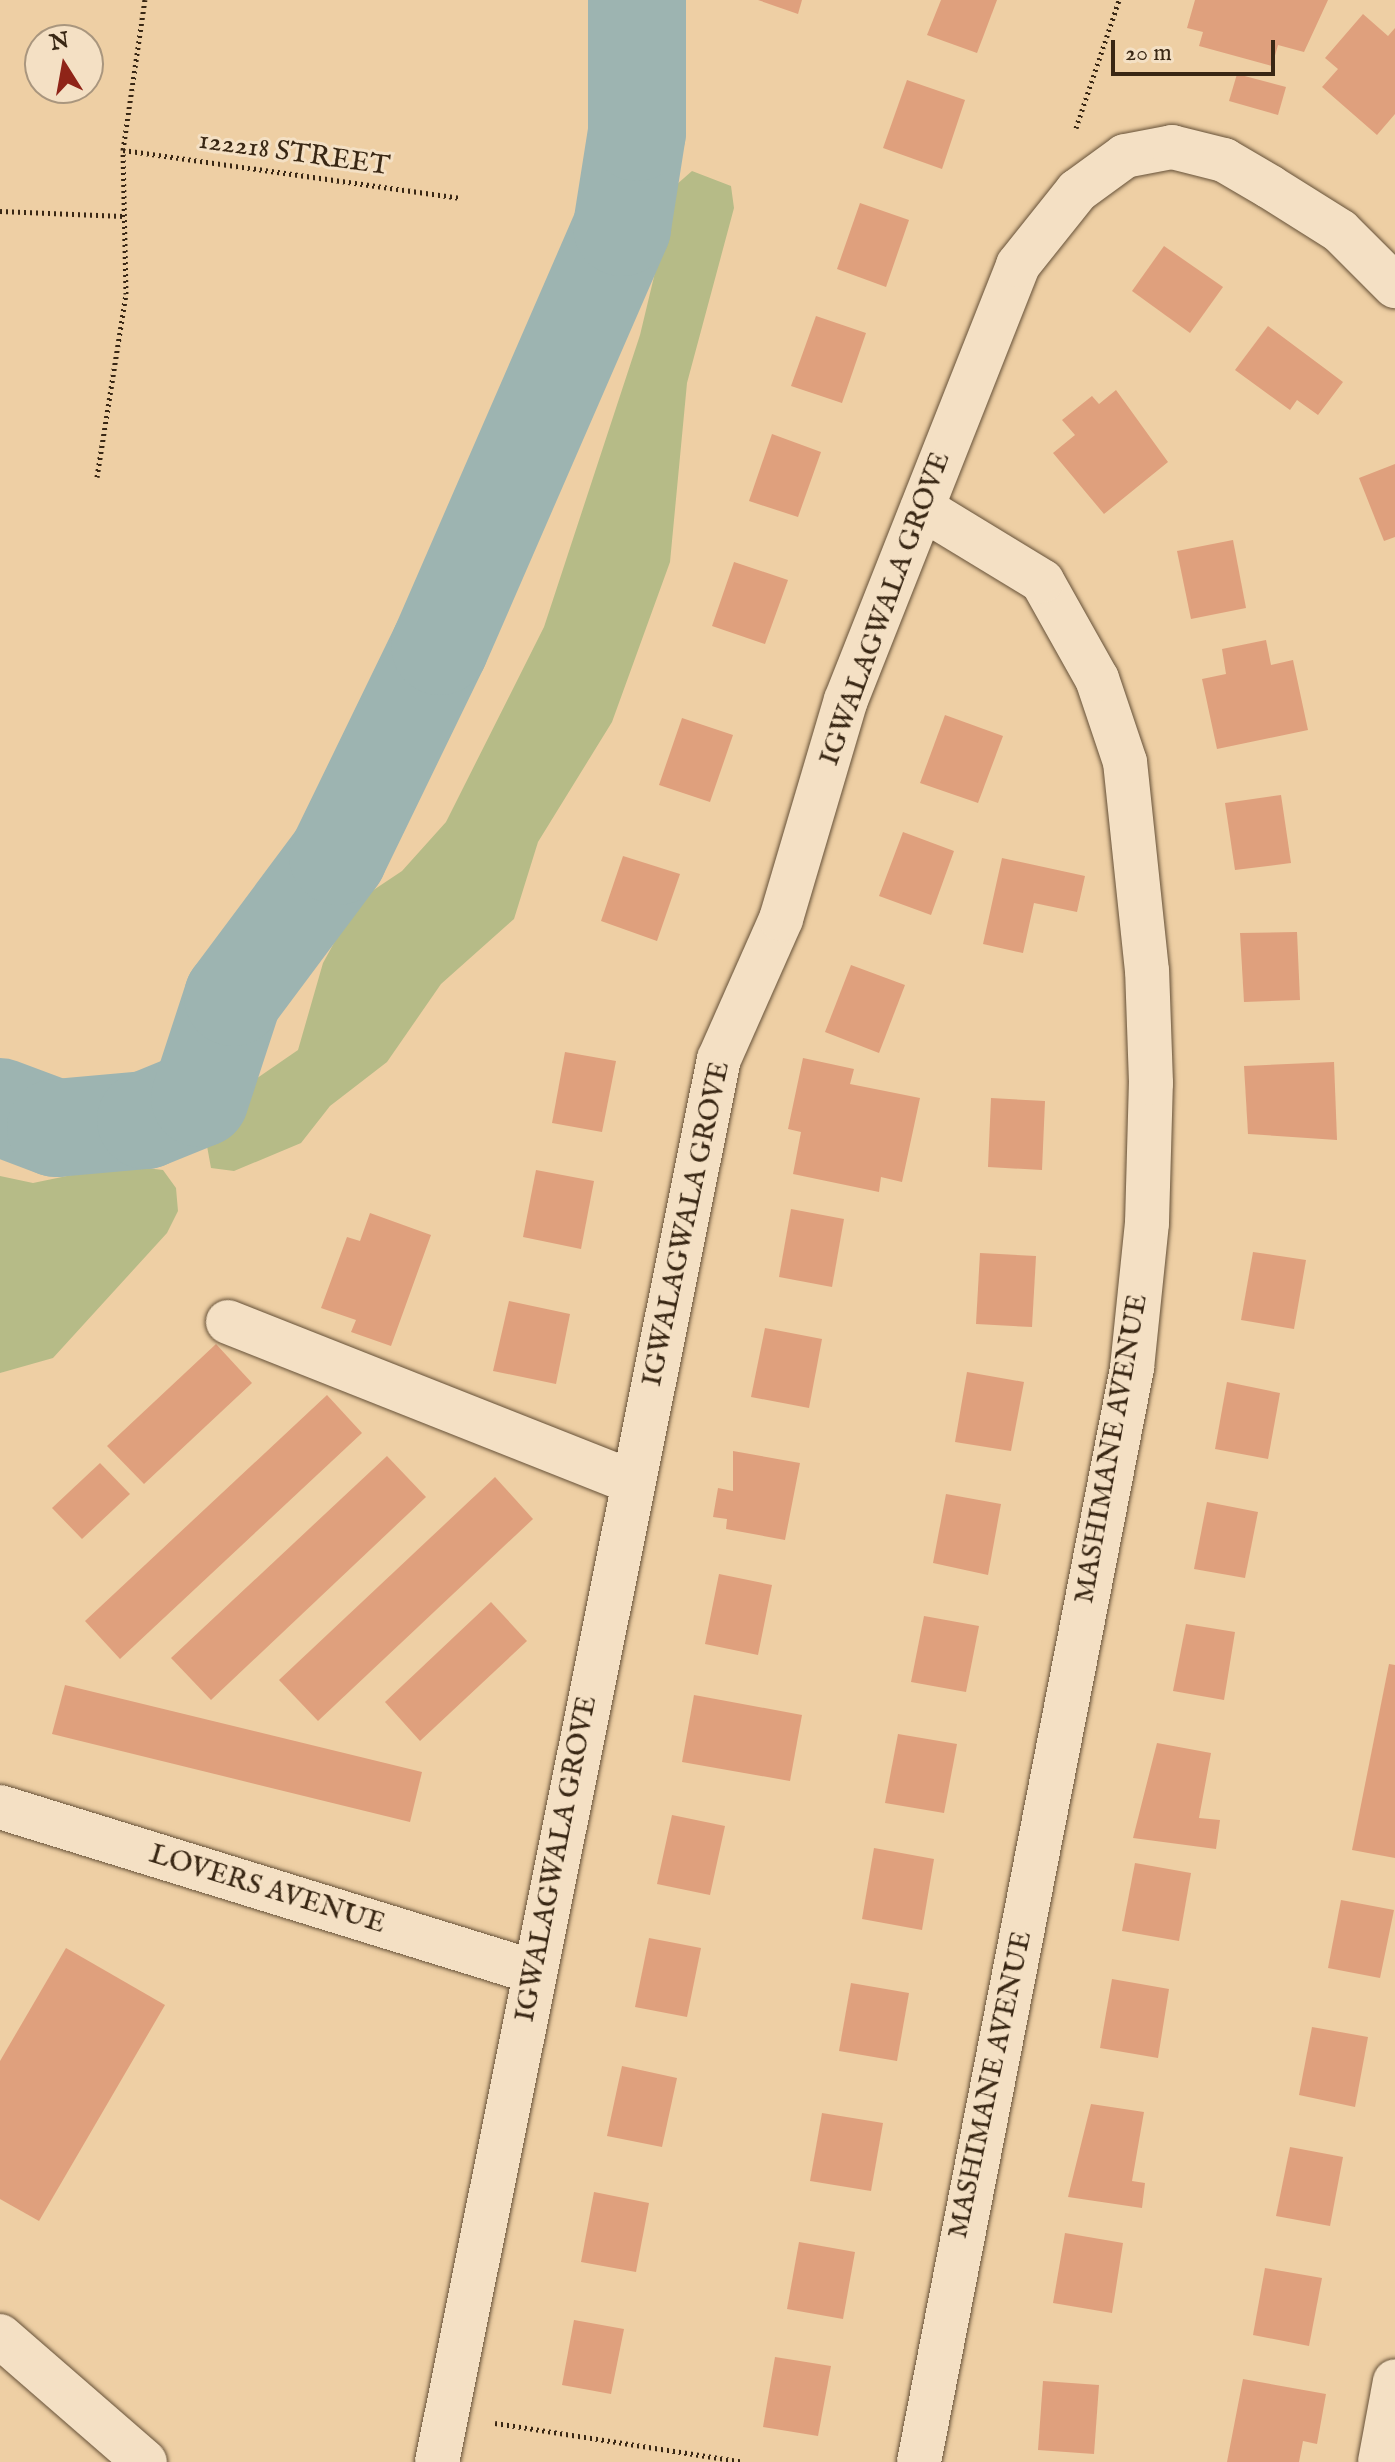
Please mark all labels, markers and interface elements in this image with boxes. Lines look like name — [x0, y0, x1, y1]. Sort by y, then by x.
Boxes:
north arrow — [24, 24, 104, 104]
scale bar — [1115, 24, 1279, 74]
text: N — [48, 27, 72, 58]
text: 20 m — [1125, 38, 1172, 69]
street label: 122218 STREET — [196, 124, 392, 184]
street label: IGWALAGWALA GROVE — [814, 448, 958, 770]
street label: IGWALAGWALA GROVE — [636, 1059, 738, 1389]
street label: MASHIMANE AVENUE — [1068, 1292, 1156, 1606]
street label: IGWALAGWALA GROVE — [509, 1693, 605, 2025]
street label: LOVERS AVENUE — [145, 1838, 389, 1942]
street label: MASHIMANE AVENUE — [942, 1928, 1040, 2242]

